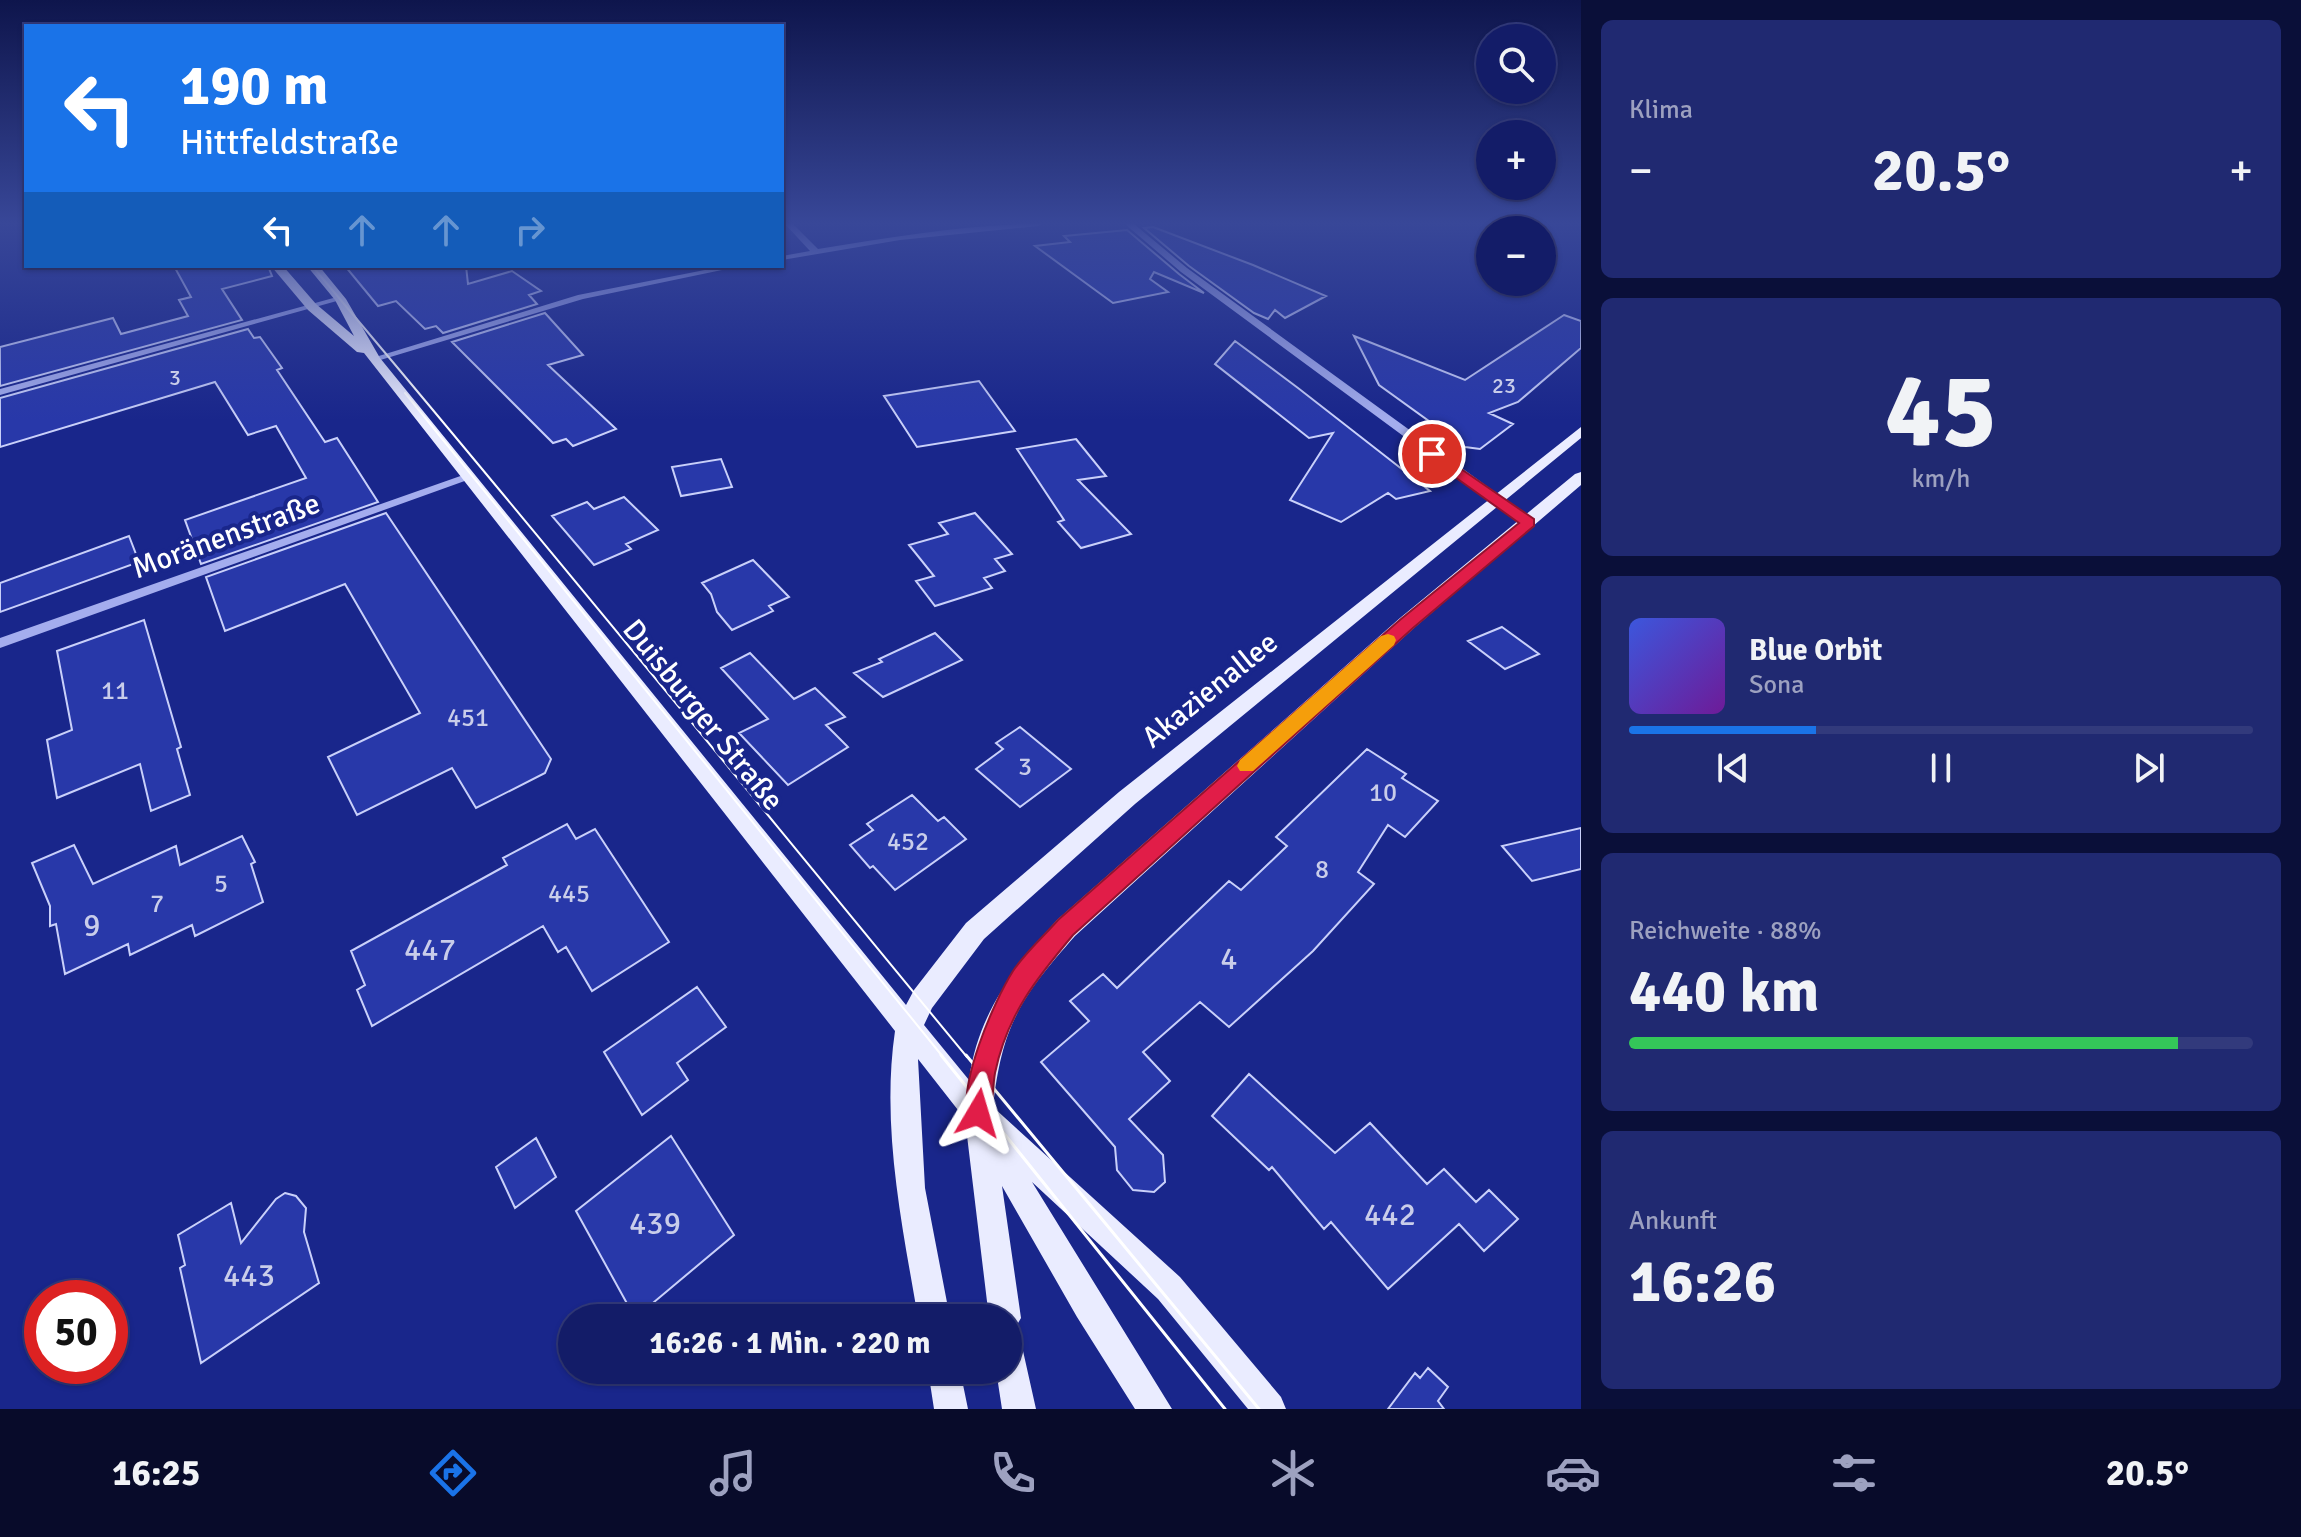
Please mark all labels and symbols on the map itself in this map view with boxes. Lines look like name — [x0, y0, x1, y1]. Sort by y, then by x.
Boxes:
house number: 3 — [169, 364, 181, 391]
house number: 23 — [1492, 372, 1516, 399]
pin — [1398, 420, 1466, 488]
street label: Moränenstraße — [127, 485, 325, 587]
street label: Duisburger Straße — [615, 612, 791, 818]
street label: Akazienallee — [1135, 624, 1285, 756]
house number: 11 — [101, 675, 129, 707]
house number: 451 — [447, 702, 489, 734]
house number: 3 — [1018, 751, 1032, 783]
house number: 10 — [1369, 777, 1397, 809]
house number: 452 — [887, 826, 929, 858]
house number: 8 — [1315, 854, 1329, 886]
house number: 5 — [214, 868, 228, 900]
house number: 445 — [548, 878, 590, 910]
house number: 7 — [150, 888, 164, 920]
house number: 9 — [83, 906, 101, 945]
house number: 447 — [404, 930, 456, 969]
house number: 4 — [1220, 939, 1238, 978]
position arrow — [936, 1071, 1020, 1155]
house number: 442 — [1364, 1195, 1416, 1234]
house number: 439 — [629, 1204, 681, 1243]
house number: 443 — [223, 1256, 275, 1295]
speed limit sign: 50 — [24, 1280, 128, 1384]

